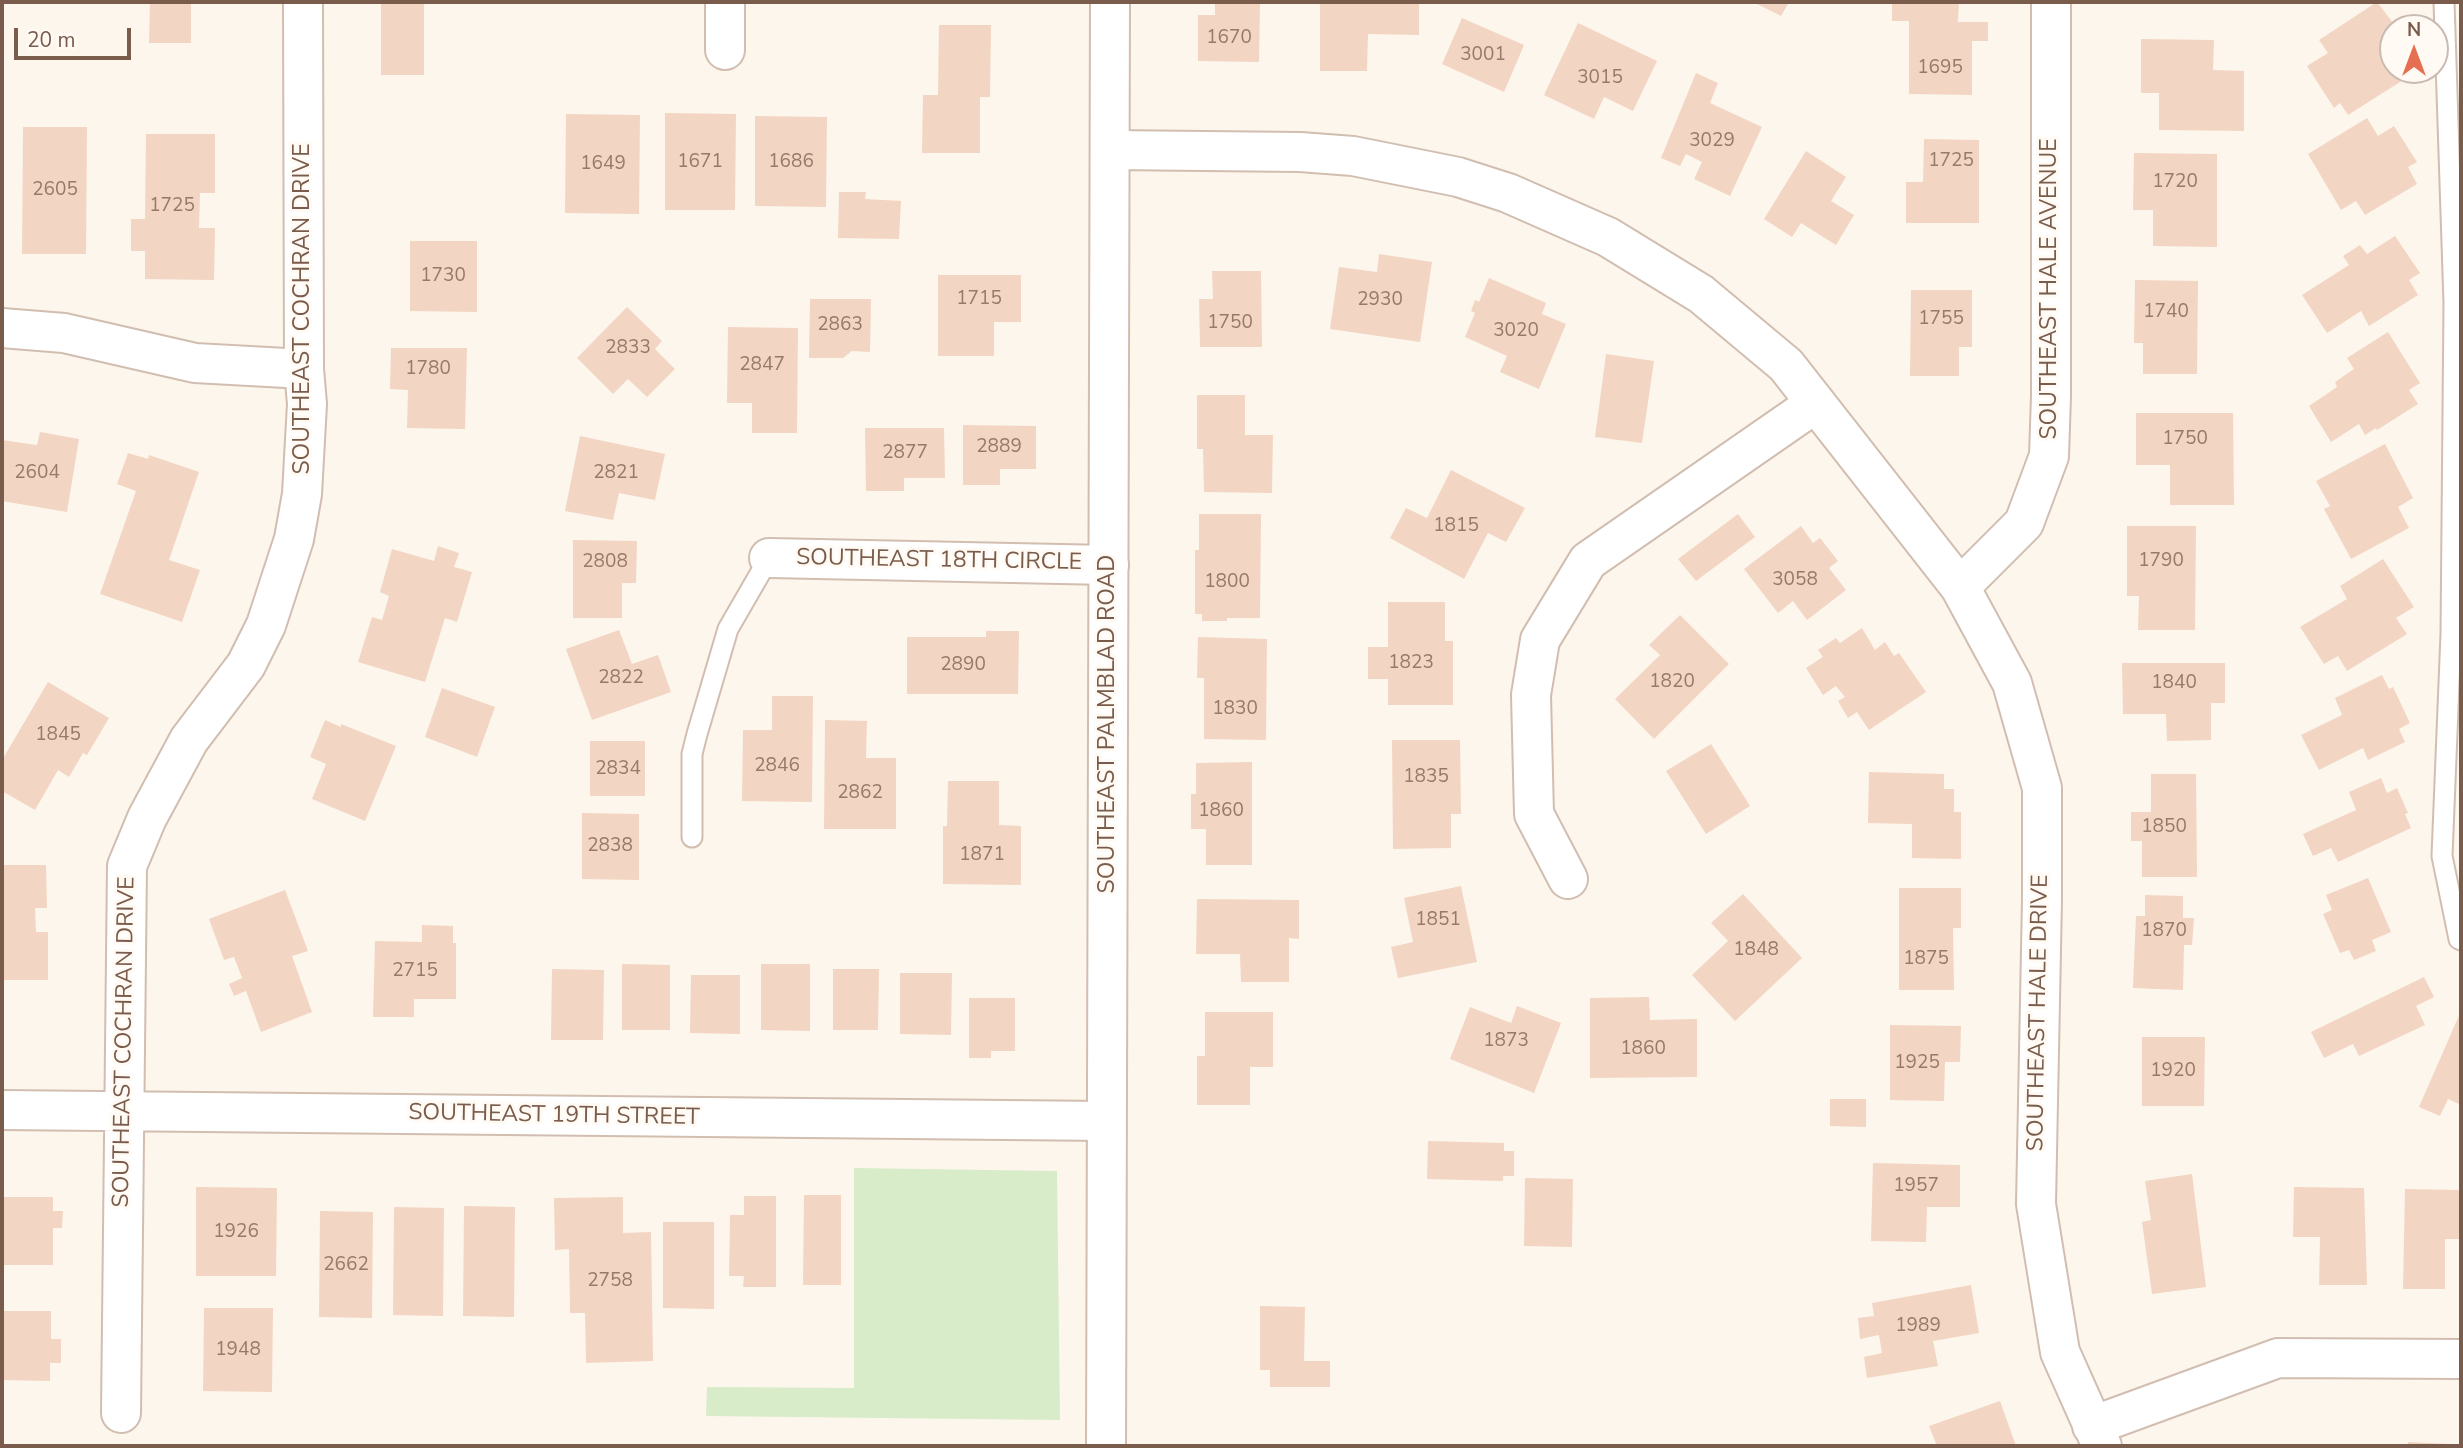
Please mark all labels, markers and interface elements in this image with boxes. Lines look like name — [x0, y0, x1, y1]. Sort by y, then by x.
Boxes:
scale bar — [18, 14, 135, 58]
north arrow — [2379, 14, 2449, 84]
text: N — [2407, 17, 2421, 43]
text: 20 m — [27, 26, 76, 54]
house number: 1670 — [1206, 27, 1252, 49]
house number: 3001 — [1460, 44, 1506, 66]
house number: 1695 — [1917, 57, 1963, 79]
house number: 3015 — [1577, 67, 1623, 89]
house number: 3029 — [1689, 130, 1735, 152]
street label: SOUTHEAST HALE AVENUE — [2036, 138, 2064, 440]
street label: SOUTHEAST COCHRAN DRIVE — [289, 143, 317, 475]
house number: 1725 — [1928, 150, 1974, 172]
house number: 1671 — [677, 151, 723, 173]
house number: 1686 — [768, 151, 814, 173]
house number: 1649 — [580, 153, 626, 175]
house number: 1720 — [2152, 171, 2198, 193]
house number: 2605 — [32, 179, 78, 201]
house number: 1725 — [149, 195, 195, 217]
house number: 1730 — [420, 265, 466, 287]
house number: 1715 — [956, 288, 1002, 310]
house number: 2930 — [1357, 289, 1403, 311]
house number: 1740 — [2143, 301, 2189, 323]
house number: 1755 — [1918, 308, 1964, 330]
house number: 1750 — [1207, 312, 1253, 334]
house number: 2863 — [817, 314, 863, 336]
house number: 3020 — [1493, 320, 1539, 342]
house number: 2833 — [605, 337, 651, 359]
house number: 2847 — [739, 354, 785, 376]
house number: 1780 — [405, 358, 451, 380]
house number: 1750 — [2162, 428, 2208, 450]
house number: 2889 — [976, 436, 1022, 458]
house number: 2877 — [882, 442, 928, 464]
house number: 2604 — [14, 462, 60, 484]
house number: 2821 — [593, 462, 639, 484]
house number: 1815 — [1433, 515, 1479, 537]
street label: SOUTHEAST 18TH CIRCLE — [796, 545, 1082, 577]
house number: 1790 — [2138, 550, 2184, 572]
house number: 2808 — [582, 551, 628, 573]
street label: SOUTHEAST PALMBLAD ROAD — [1094, 555, 1122, 893]
house number: 3058 — [1772, 569, 1818, 591]
house number: 1800 — [1204, 571, 1250, 593]
house number: 1823 — [1388, 652, 1434, 674]
house number: 2890 — [940, 654, 986, 676]
house number: 2822 — [598, 667, 644, 689]
house number: 1820 — [1649, 671, 1695, 693]
house number: 1840 — [2151, 672, 2197, 694]
house number: 1830 — [1212, 698, 1258, 720]
house number: 1845 — [35, 724, 81, 746]
house number: 2846 — [754, 755, 800, 777]
house number: 2834 — [595, 758, 641, 780]
house number: 1835 — [1403, 766, 1449, 788]
house number: 2862 — [837, 782, 883, 804]
house number: 1860 — [1198, 800, 1244, 822]
house number: 1850 — [2141, 816, 2187, 838]
house number: 2838 — [587, 835, 633, 857]
house number: 1871 — [959, 844, 1005, 866]
street label: SOUTHEAST HALE DRIVE — [2023, 874, 2055, 1152]
street label: SOUTHEAST COCHRAN DRIVE — [108, 876, 142, 1208]
house number: 1851 — [1415, 909, 1461, 931]
house number: 1870 — [2141, 920, 2187, 942]
house number: 1848 — [1733, 939, 1779, 961]
house number: 1875 — [1903, 948, 1949, 970]
house number: 2715 — [392, 960, 438, 982]
house number: 1873 — [1483, 1030, 1529, 1052]
house number: 1860 — [1620, 1038, 1666, 1060]
house number: 1925 — [1894, 1052, 1940, 1074]
house number: 1920 — [2150, 1060, 2196, 1082]
street label: SOUTHEAST 19TH STREET — [408, 1100, 700, 1132]
house number: 1957 — [1893, 1175, 1939, 1197]
house number: 1926 — [213, 1221, 259, 1243]
house number: 2662 — [323, 1254, 369, 1276]
house number: 2758 — [587, 1270, 633, 1292]
house number: 1989 — [1895, 1315, 1941, 1337]
house number: 1948 — [215, 1339, 261, 1361]

